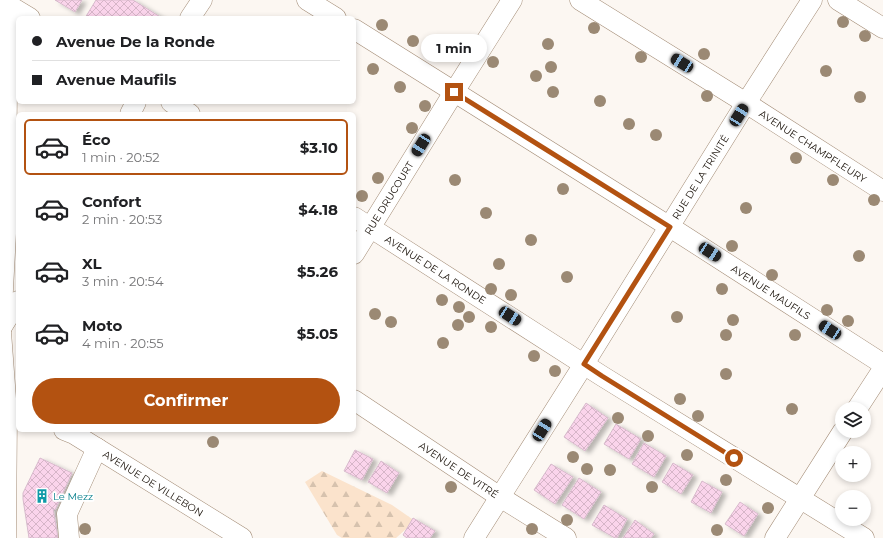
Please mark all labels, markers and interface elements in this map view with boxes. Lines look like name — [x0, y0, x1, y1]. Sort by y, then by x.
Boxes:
text: Avenue De la Ronde — [56, 32, 215, 51]
callout: 1 min — [421, 34, 487, 62]
text: 1 min — [436, 40, 472, 56]
car — [669, 52, 695, 74]
text: Avenue Maufils — [56, 70, 176, 89]
route end — [445, 83, 463, 101]
car — [728, 102, 750, 128]
street label: AVENUE CHAMPFLEURY — [757, 107, 870, 186]
icon: car — [34, 129, 70, 165]
text: Éco — [82, 130, 111, 149]
car — [410, 132, 432, 158]
street label: RUE DE LA TRINITÉ — [669, 132, 731, 222]
text: $3.10 — [300, 138, 338, 157]
text: 1 min · 20:52 — [82, 149, 160, 165]
street label: RUE DRUCOURT — [361, 159, 416, 237]
icon: car — [34, 191, 70, 227]
text: Confort — [82, 192, 142, 211]
text: $4.18 — [298, 200, 338, 219]
text: 2 min · 20:53 — [82, 211, 162, 227]
street label: AVENUE DE LA RONDE — [383, 232, 489, 307]
car — [697, 240, 723, 264]
icon: car — [34, 253, 70, 289]
text: XL — [82, 254, 101, 273]
text: $5.26 — [297, 262, 338, 281]
street label: AVENUE MAUFILS — [729, 262, 813, 322]
text: 3 min · 20:54 — [82, 273, 164, 289]
car — [497, 304, 523, 328]
icon: car — [34, 315, 70, 351]
text: Moto — [82, 316, 122, 335]
car — [817, 318, 843, 342]
text: $5.05 — [297, 324, 338, 343]
text: 4 min · 20:55 — [82, 335, 164, 351]
button: Confirmer — [32, 378, 340, 424]
map controls — [835, 402, 871, 526]
button: layers — [835, 402, 871, 438]
car — [531, 417, 553, 443]
street label: AVENUE DE VITRÉ — [417, 439, 501, 501]
button: + — [835, 446, 871, 482]
street label: AVENUE DE VILLEBON — [101, 447, 206, 519]
route start — [725, 449, 743, 467]
building icon: Le Mezz — [34, 488, 50, 504]
place label: Le Mezz — [53, 490, 93, 503]
button: − — [835, 490, 871, 526]

